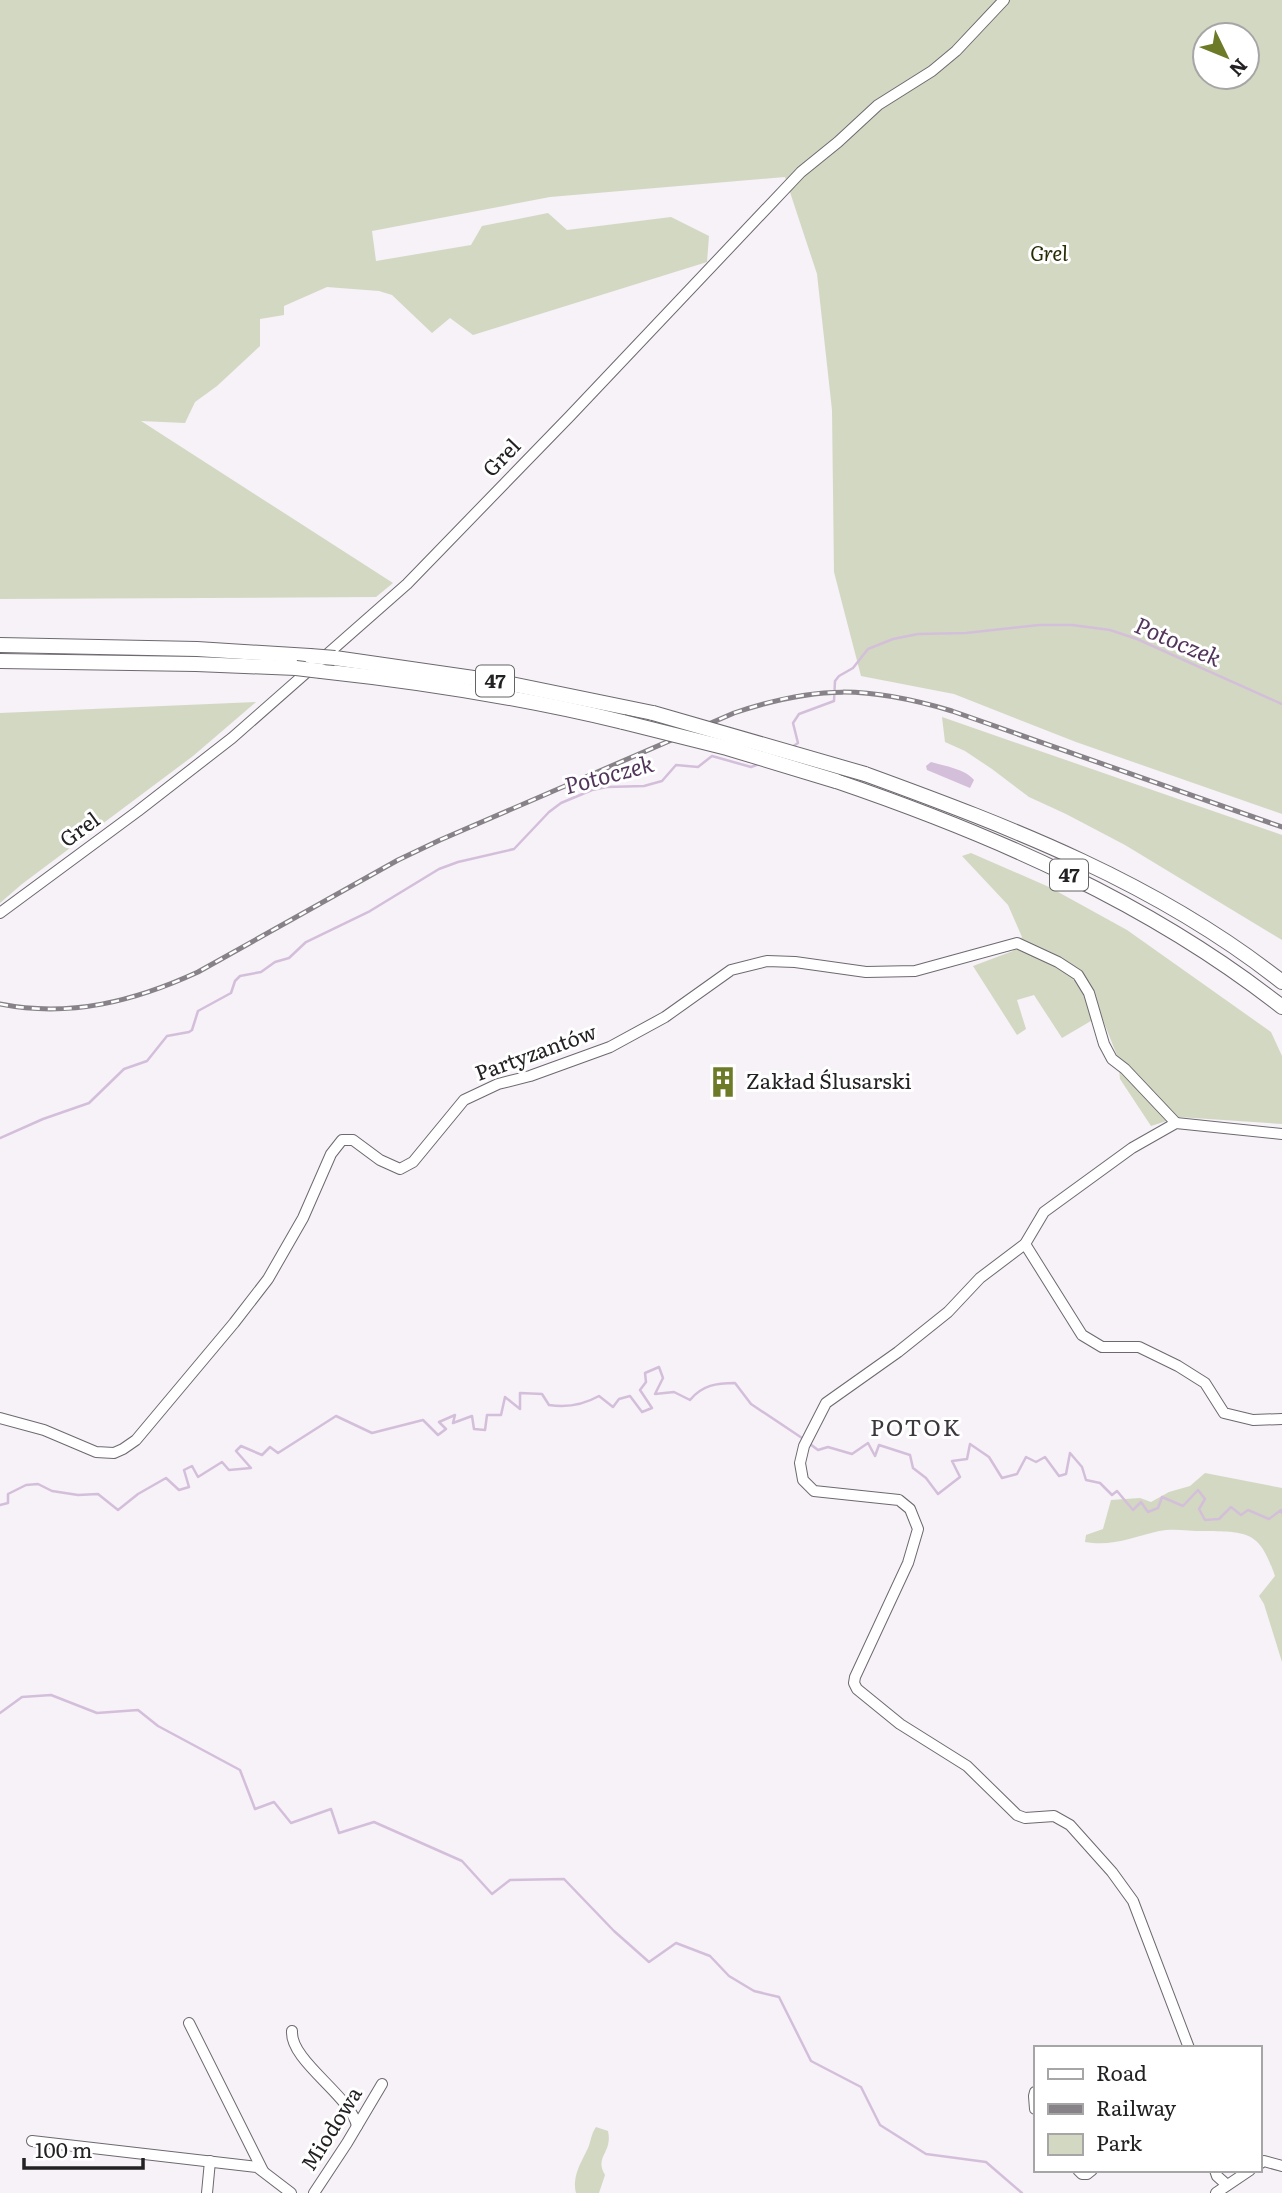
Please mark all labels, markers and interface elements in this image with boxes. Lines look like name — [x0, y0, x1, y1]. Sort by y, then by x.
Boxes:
north arrow — [1191, 21, 1261, 91]
text: N — [1223, 53, 1255, 84]
park label: Grel — [1030, 236, 1068, 267]
street label: Grel — [474, 430, 526, 483]
water label: Potoczek — [1130, 607, 1228, 674]
road number: 47 — [476, 666, 514, 696]
water label: Potoczek — [560, 745, 657, 801]
street label: Grel — [52, 803, 105, 853]
road number: 47 — [1050, 860, 1088, 890]
street label: Partyzantów — [470, 1014, 600, 1087]
place label: Zakład Ślusarski — [746, 1064, 912, 1095]
building icon: Zakład Ślusarski — [706, 1065, 740, 1099]
district label: POTOK — [870, 1409, 962, 1443]
legend — [1034, 2046, 1261, 2172]
text: Road — [1096, 2056, 1147, 2087]
street label: Miodowa — [292, 2079, 368, 2176]
text: Railway — [1096, 2091, 1177, 2122]
scale bar — [24, 2126, 144, 2170]
text: Park — [1096, 2126, 1142, 2157]
text: 100 m — [35, 2133, 92, 2164]

